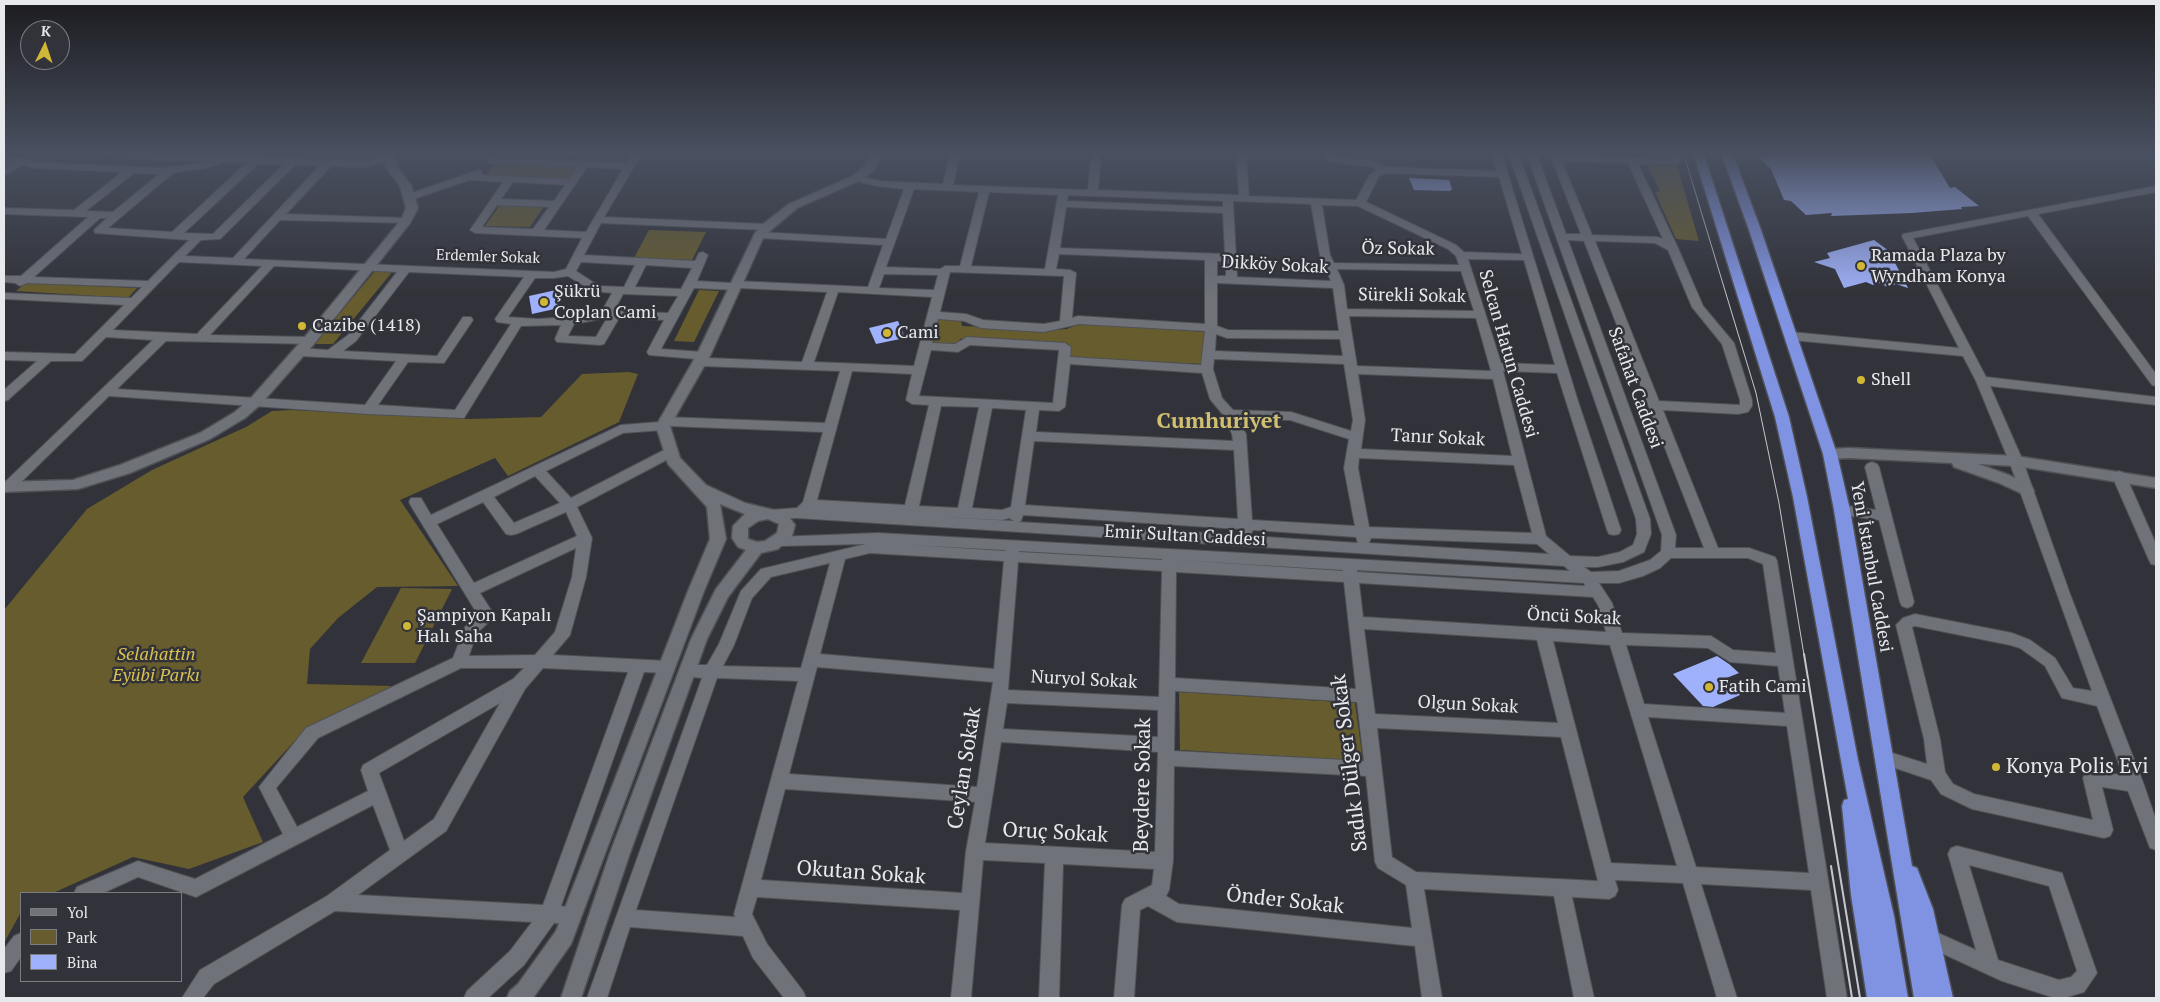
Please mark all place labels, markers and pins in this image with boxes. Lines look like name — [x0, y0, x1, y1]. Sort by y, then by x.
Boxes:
place label: Ramada Plaza by Wyndham Konya — [1871, 245, 2006, 288]
marker: Ramada Plaza by Wyndham Konya — [1855, 260, 1867, 272]
place label: Şükrü Coplan Cami — [554, 281, 657, 324]
marker: Şükrü Coplan Cami — [538, 296, 550, 308]
place label: Cazibe (1418) — [312, 315, 421, 337]
marker: Cazibe (1418) — [296, 320, 308, 332]
place label: Cami — [897, 322, 939, 344]
marker: Cami — [881, 327, 893, 339]
place label: Shell — [1871, 369, 1911, 391]
marker: Shell — [1855, 374, 1867, 386]
place label: Şampiyon Kapalı Halı Saha — [417, 605, 551, 648]
marker: Şampiyon Kapalı Halı Saha — [401, 620, 413, 632]
place label: Fatih Cami — [1719, 676, 1807, 698]
marker: Fatih Cami — [1703, 681, 1715, 693]
place label: Konya Polis Evi — [2006, 754, 2148, 780]
marker: Konya Polis Evi — [1990, 761, 2002, 773]

